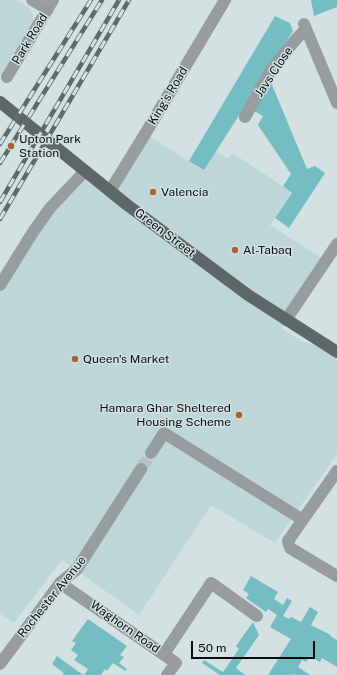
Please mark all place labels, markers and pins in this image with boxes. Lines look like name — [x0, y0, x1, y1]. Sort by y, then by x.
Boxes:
place label: Upton Park Station — [19, 132, 81, 160]
marker: Upton Park Station — [6, 141, 16, 151]
place label: Valencia — [161, 185, 208, 199]
marker: Valencia — [148, 187, 158, 197]
place label: Al-Tabaq — [243, 243, 292, 257]
marker: Al-Tabaq — [230, 245, 240, 255]
place label: Queen's Market — [83, 352, 169, 366]
marker: Queen's Market — [70, 354, 80, 364]
place label: Hamara Ghar Sheltered Housing Scheme — [99, 401, 231, 429]
marker: Hamara Ghar Sheltered Housing Scheme — [234, 410, 244, 420]

